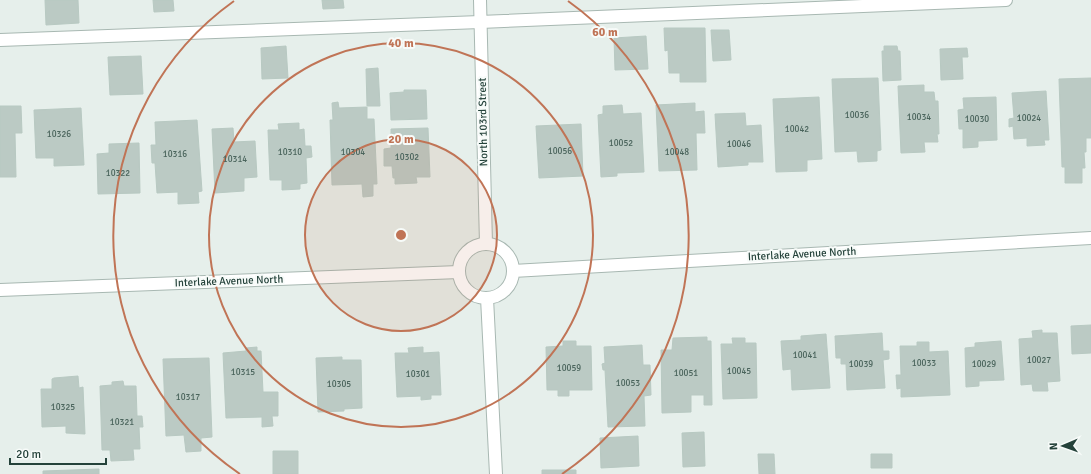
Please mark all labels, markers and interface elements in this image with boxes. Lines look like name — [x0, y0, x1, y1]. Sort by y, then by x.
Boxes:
text: 60 m — [592, 25, 618, 40]
text: 40 m — [388, 36, 414, 51]
street label: North 103rd Street — [476, 78, 490, 166]
house number: 10036 — [845, 110, 869, 121]
house number: 10034 — [907, 112, 931, 123]
house number: 10024 — [1017, 113, 1041, 124]
house number: 10030 — [965, 114, 989, 125]
house number: 10042 — [785, 124, 809, 135]
house number: 10326 — [47, 129, 71, 140]
text: 20 m — [388, 132, 414, 147]
house number: 10052 — [609, 138, 633, 149]
house number: 10046 — [727, 139, 751, 150]
house number: 10056 — [548, 146, 572, 157]
house number: 10310 — [278, 147, 302, 158]
house number: 10304 — [341, 147, 365, 158]
house number: 10048 — [665, 147, 689, 158]
house number: 10316 — [163, 149, 187, 160]
house number: 10302 — [395, 152, 419, 163]
house number: 10314 — [223, 154, 247, 165]
house number: 10322 — [106, 168, 130, 179]
centre of rings — [394, 228, 408, 242]
street label: Interlake Avenue North — [747, 245, 857, 263]
street label: Interlake Avenue North — [174, 273, 284, 289]
house number: 10041 — [793, 350, 817, 361]
house number: 10027 — [1027, 355, 1051, 366]
house number: 10033 — [912, 358, 936, 369]
house number: 10039 — [849, 359, 873, 370]
house number: 10029 — [972, 359, 996, 370]
house number: 10059 — [557, 363, 581, 374]
house number: 10045 — [727, 366, 751, 377]
house number: 10315 — [231, 367, 255, 378]
house number: 10051 — [674, 368, 698, 379]
house number: 10301 — [406, 369, 430, 380]
house number: 10053 — [616, 378, 640, 389]
house number: 10305 — [327, 379, 351, 390]
house number: 10317 — [176, 392, 200, 403]
house number: 10325 — [51, 402, 75, 413]
house number: 10321 — [110, 417, 134, 428]
north arrow — [1043, 426, 1083, 466]
scale bar — [10, 440, 106, 466]
text: N — [1047, 442, 1060, 450]
text: 20 m — [16, 447, 41, 462]

